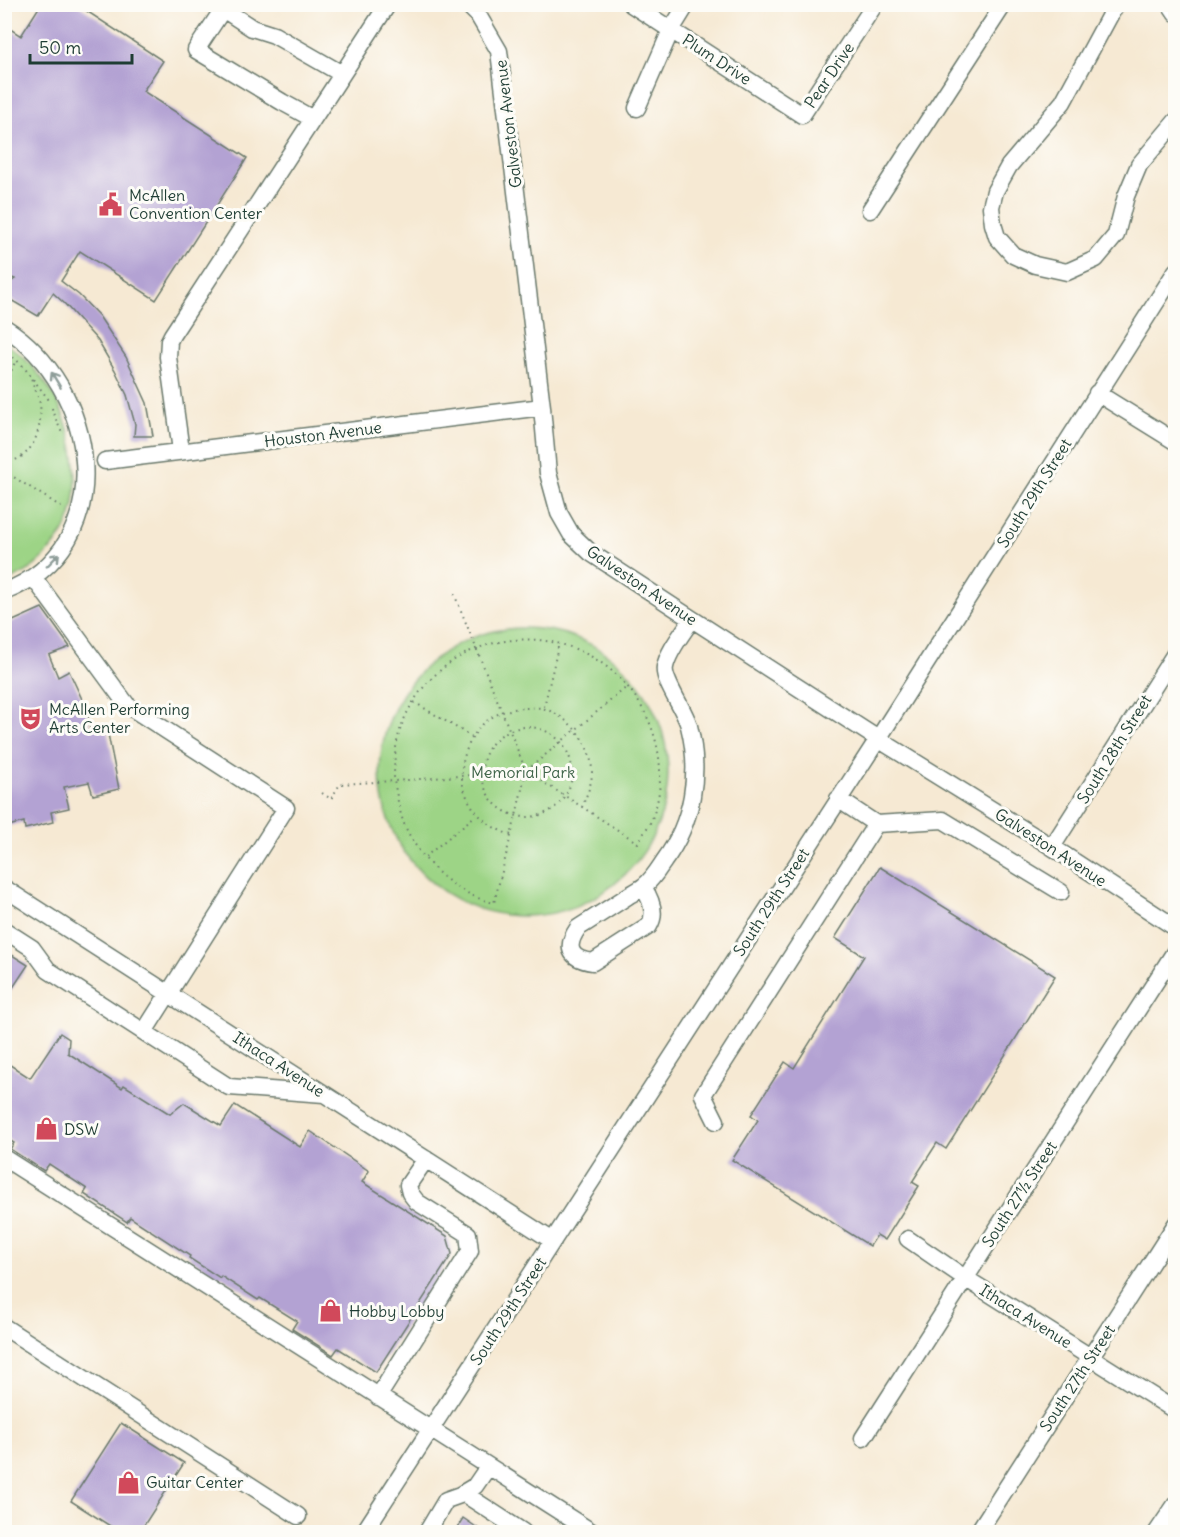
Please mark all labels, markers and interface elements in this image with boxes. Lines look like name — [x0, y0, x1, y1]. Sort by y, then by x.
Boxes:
scale bar — [30, 27, 132, 65]
street label: Plum Drive — [679, 29, 755, 89]
text: 50 m — [39, 36, 81, 59]
street label: Pear Drive — [800, 38, 858, 112]
street label: Galveston Avenue — [490, 59, 526, 189]
place label: McAllen Convention Center — [129, 185, 263, 223]
public building icon: McAllen Convention Center — [98, 191, 124, 217]
one-way arrow — [49, 372, 61, 389]
street label: Houston Avenue — [263, 417, 383, 451]
street label: South 29th Street — [992, 434, 1076, 551]
street label: Galveston Avenue — [583, 541, 701, 629]
one-way arrow — [45, 553, 60, 568]
street label: South 28th Street — [1072, 690, 1156, 807]
place label: McAllen Performing Arts Center — [49, 699, 190, 737]
theatre icon: McAllen Performing Arts Center — [18, 705, 44, 731]
park label: Memorial Park — [471, 762, 575, 782]
street label: Galveston Avenue — [991, 803, 1111, 891]
street label: South 29th Street — [729, 844, 814, 960]
street label: Ithaca Avenue — [230, 1027, 328, 1101]
shop icon: DSW — [33, 1116, 59, 1142]
place label: DSW — [64, 1119, 99, 1139]
street label: South 27½ Street — [977, 1137, 1061, 1251]
street label: South 29th Street — [466, 1253, 551, 1369]
street label: Ithaca Avenue — [976, 1280, 1076, 1352]
shop icon: Hobby Lobby — [318, 1298, 344, 1324]
place label: Hobby Lobby — [349, 1301, 444, 1321]
street label: South 27th Street — [1035, 1320, 1119, 1435]
shop icon: Guitar Center — [115, 1469, 141, 1495]
place label: Guitar Center — [146, 1472, 244, 1492]

